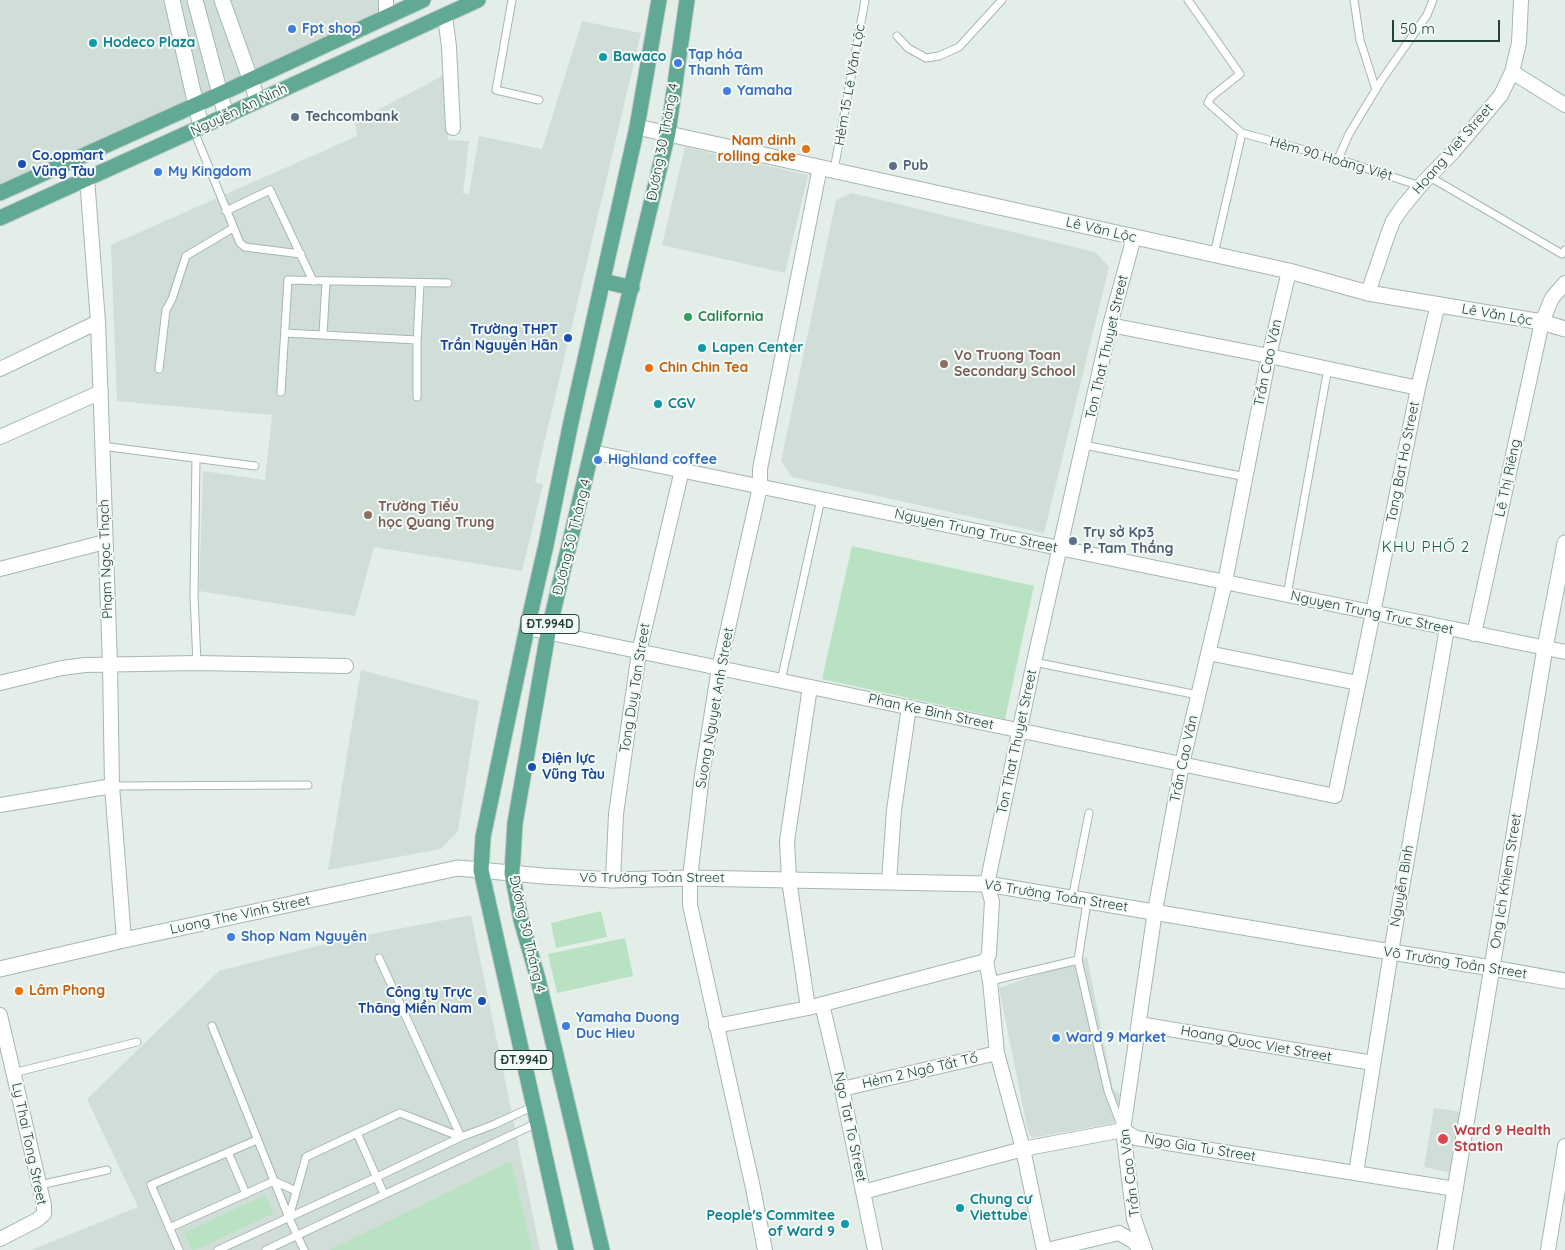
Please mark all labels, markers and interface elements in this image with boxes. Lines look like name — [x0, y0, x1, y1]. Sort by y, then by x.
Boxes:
scale bar — [1395, 10, 1502, 42]
text: 50 m — [1400, 19, 1435, 38]
place label: Fpt shop — [302, 21, 361, 37]
marker: Fpt shop — [286, 23, 298, 35]
street label: Hẻm 15 Lê Văn Lộc — [831, 23, 869, 147]
place label: Hodeco Plaza — [103, 35, 195, 51]
marker: Hodeco Plaza — [87, 37, 99, 49]
place label: Tạp hóa Thanh Tâm — [688, 47, 763, 80]
place label: Bawaco — [613, 49, 666, 65]
marker: Bawaco — [597, 51, 609, 63]
marker: Tạp hóa Thanh Tâm — [672, 57, 684, 69]
street label: Nguyễn An Ninh — [188, 80, 290, 140]
street label: Đường 30 Tháng 4 — [643, 82, 683, 202]
place label: Yamaha — [737, 83, 792, 99]
marker: Yamaha — [721, 85, 733, 97]
street label: Hoang Viet Street — [1409, 100, 1497, 198]
place label: Techcombank — [305, 109, 399, 125]
marker: Techcombank — [289, 111, 301, 123]
place label: Nam dinh rolling cake — [717, 133, 796, 166]
street label: Hẻm 90 Hoàng Việt — [1268, 133, 1394, 185]
marker: Nam dinh rolling cake — [800, 143, 812, 155]
place label: Co.opmart Vũng Tàu — [32, 148, 104, 180]
marker: Co.opmart Vũng Tàu — [16, 158, 28, 170]
place label: Pub — [903, 158, 928, 174]
marker: Pub — [887, 160, 899, 172]
place label: My Kingdom — [168, 164, 252, 180]
marker: My Kingdom — [152, 166, 164, 178]
street label: Lê Văn Lộc — [1064, 214, 1138, 246]
street label: Ton That Thuyet Street — [1082, 273, 1132, 421]
street label: Lê Văn Lộc — [1460, 300, 1534, 330]
place label: California — [698, 309, 764, 325]
marker: California — [682, 311, 694, 323]
street label: Trần Cao Vân — [1251, 318, 1285, 408]
place label: Trường THPT Trần Nguyên Hãn — [440, 322, 558, 354]
marker: Trường THPT Trần Nguyên Hãn — [562, 332, 574, 344]
place label: Lapen Center — [712, 340, 803, 356]
marker: Lapen Center — [696, 342, 708, 354]
place label: Vo Truong Toan Secondary School — [954, 348, 1076, 381]
marker: Vo Truong Toan Secondary School — [938, 358, 950, 370]
place label: Chin Chin Tea — [659, 360, 748, 376]
marker: Chin Chin Tea — [643, 362, 655, 374]
place label: CGV — [668, 396, 696, 412]
marker: CGV — [652, 398, 664, 410]
street label: Tang Bat Ho Street — [1383, 400, 1423, 524]
street label: Lê Thị Riêng — [1492, 437, 1524, 519]
place label: Highland coffee — [608, 452, 717, 468]
marker: Highland coffee — [592, 454, 604, 466]
street label: Đường 30 Tháng 4 — [549, 477, 595, 597]
street label: Phạm Ngọc Thạch — [96, 499, 116, 619]
place label: Trường Tiểu học Quang Trung — [378, 499, 494, 532]
street label: Nguyen Trung Truc Street — [893, 505, 1059, 557]
marker: Trường Tiểu học Quang Trung — [362, 509, 374, 521]
place label: Trụ sở Kp3 P. Tam Thắng — [1083, 525, 1173, 558]
marker: Trụ sở Kp3 P. Tam Thắng — [1067, 535, 1079, 547]
district label: KHU PHỐ 2 — [1381, 538, 1471, 556]
street label: Nguyen Trung Truc Street — [1289, 587, 1455, 639]
road number: ĐT.994D — [521, 614, 579, 634]
street label: Tong Duy Tan Street — [616, 622, 654, 754]
street label: Suong Nguyet Anh Street — [693, 626, 737, 790]
street label: Ton That Thuyet Street — [993, 668, 1041, 816]
street label: Phan Ke Binh Street — [867, 690, 995, 734]
street label: Trần Cao Vân — [1167, 714, 1201, 804]
place label: Điện lực Vũng Tàu — [542, 751, 605, 784]
marker: Điện lực Vũng Tàu — [526, 761, 538, 773]
street label: Ong Ich Khiem Street — [1487, 812, 1525, 950]
street label: Nguyễn Bình — [1387, 844, 1417, 928]
street label: Võ Trường Toản Street — [579, 870, 725, 886]
street label: Đường 30 Tháng 4 — [505, 874, 549, 994]
street label: Võ Trường Toản Street — [983, 876, 1129, 916]
street label: Luong The Vinh Street — [168, 892, 312, 938]
place label: Shop Nam Nguyên — [241, 929, 367, 945]
marker: Shop Nam Nguyên — [225, 931, 237, 943]
street label: Võ Trường Toản Street — [1382, 943, 1528, 983]
place label: Lâm Phong — [29, 983, 105, 999]
marker: Lâm Phong — [13, 985, 25, 997]
place label: Công ty Trực Thăng Miền Nam — [358, 985, 472, 1018]
marker: Công ty Trực Thăng Miền Nam — [476, 995, 488, 1007]
place label: Yamaha Duong Duc Hieu — [576, 1010, 680, 1042]
marker: Yamaha Duong Duc Hieu — [560, 1020, 572, 1032]
street label: Hoang Quoc Viet Street — [1179, 1022, 1333, 1066]
place label: Ward 9 Market — [1066, 1030, 1166, 1046]
marker: Ward 9 Market — [1050, 1032, 1062, 1044]
road number: ĐT.994D — [495, 1050, 553, 1070]
street label: Hẻm 2 Ngô Tất Tố — [860, 1050, 980, 1092]
street label: Ngo Tat To Street — [830, 1070, 870, 1184]
street label: Ly Thai Tong Street — [8, 1081, 50, 1207]
place label: Ward 9 Health Station — [1454, 1123, 1551, 1156]
street label: Trần Cao Vân — [1116, 1128, 1144, 1218]
street label: Ngo Gia Tu Street — [1143, 1131, 1257, 1165]
marker: Ward 9 Health Station — [1436, 1132, 1450, 1146]
place label: Chung cư Viettube — [970, 1192, 1032, 1224]
marker: Chung cư Viettube — [954, 1202, 966, 1214]
place label: People's Commitee of Ward 9 — [707, 1208, 835, 1240]
marker: People's Commitee of Ward 9 — [839, 1218, 851, 1230]

